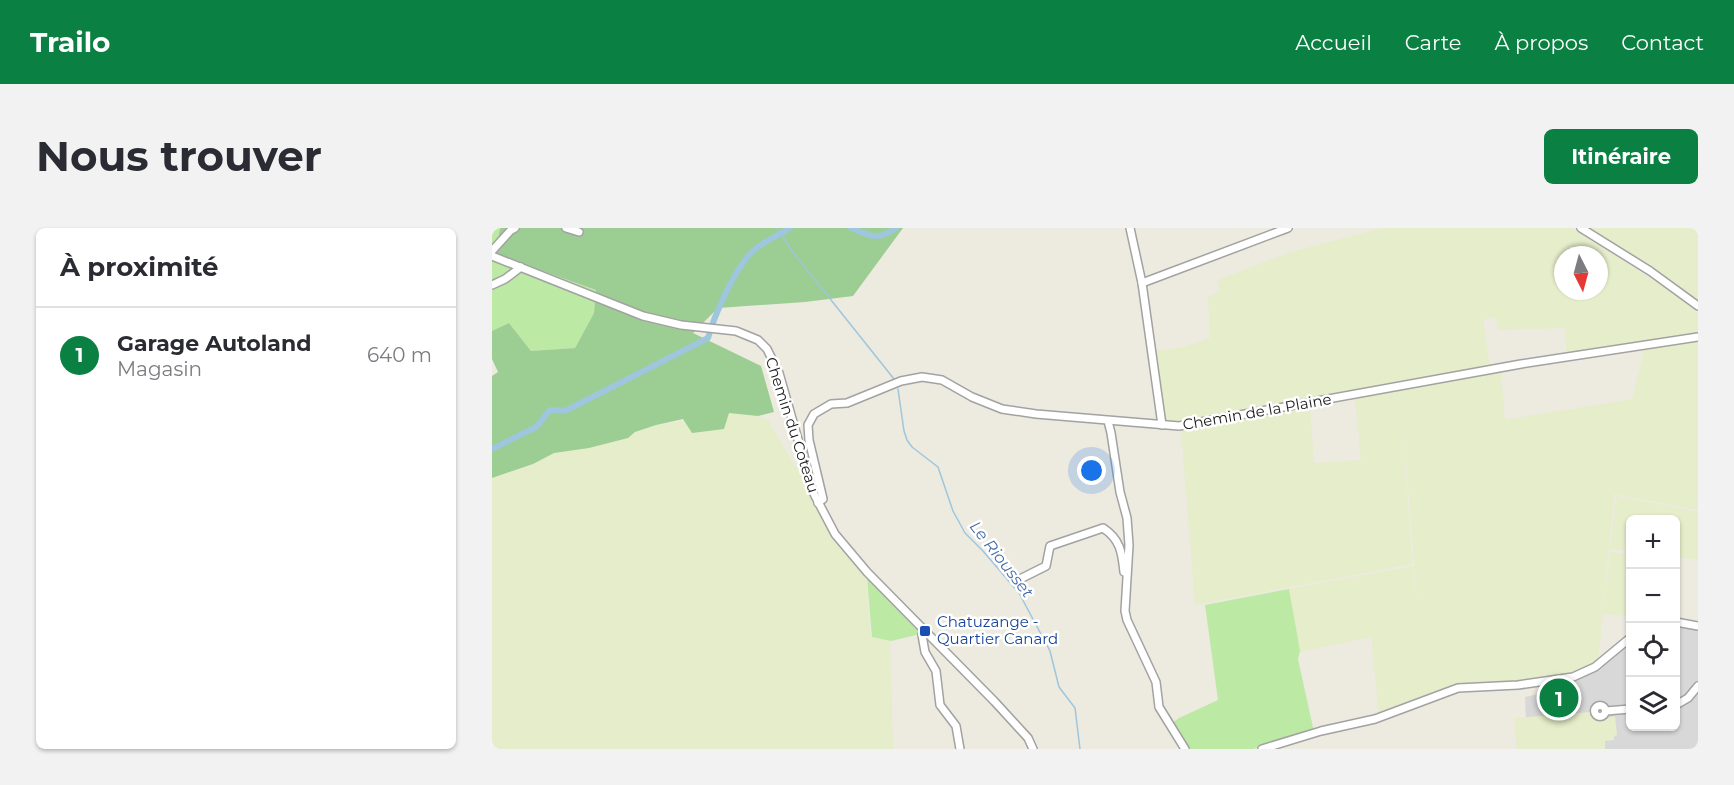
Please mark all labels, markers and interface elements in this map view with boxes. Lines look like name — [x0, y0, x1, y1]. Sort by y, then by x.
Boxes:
text: Trailo — [30, 25, 110, 59]
text: Accueil — [1295, 30, 1372, 55]
text: Carte — [1405, 30, 1461, 55]
text: À propos — [1494, 30, 1588, 55]
text: Contact — [1621, 30, 1704, 55]
button: Itinéraire — [1544, 129, 1698, 184]
text: Nous trouver — [36, 130, 322, 182]
north arrow — [1554, 246, 1608, 300]
text: À proximité — [60, 251, 219, 283]
text: Garage Autoland — [117, 330, 311, 357]
text: 1 — [76, 343, 83, 367]
text: 640 m — [367, 343, 432, 367]
street label: Chemin du Coteau — [762, 355, 823, 495]
text: Magasin — [117, 357, 202, 381]
street label: Chemin de la Plaine — [1181, 389, 1333, 434]
your location — [1077, 456, 1106, 485]
map controls — [1626, 515, 1680, 731]
button: + — [1626, 515, 1680, 569]
water label: Le Riousset — [966, 517, 1038, 602]
button: − — [1626, 569, 1680, 623]
place label: Chatuzange - Quartier Canard — [937, 612, 1058, 648]
button: locate — [1626, 623, 1680, 677]
marker: Chatuzange - Quartier Canard — [918, 624, 932, 638]
pin: 1 — [1540, 676, 1578, 720]
button: layers — [1626, 677, 1680, 731]

